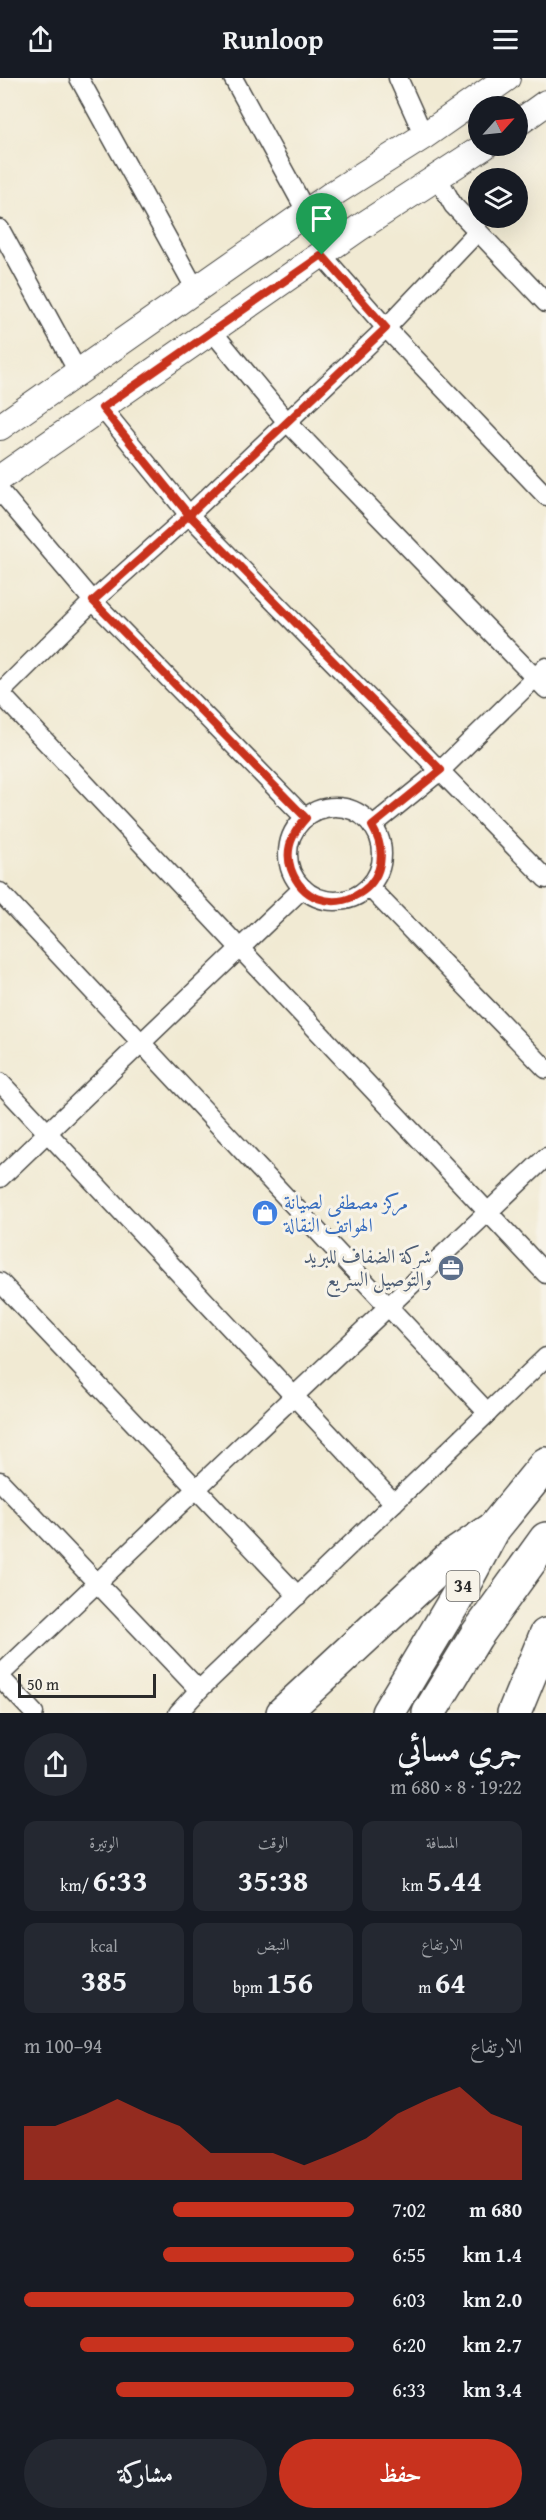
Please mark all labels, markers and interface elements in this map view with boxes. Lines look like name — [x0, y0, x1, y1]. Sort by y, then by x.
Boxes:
text: Runloop — [223, 19, 323, 59]
icon: share — [24, 23, 57, 56]
icon: menu — [489, 23, 522, 56]
north arrow — [468, 96, 528, 156]
map controls — [468, 96, 528, 228]
button: layers — [468, 168, 528, 228]
pin — [296, 193, 347, 255]
icon: arrive — [305, 202, 338, 235]
place label: مركز مصطفى لصيانة الهواتف النقالة — [283, 1187, 408, 1239]
shop icon: مركز مصطفى لصيانة الهواتف النقالة — [250, 1198, 280, 1228]
place label: شركة الضفاف للبريد والتوصيل السريع — [304, 1241, 432, 1297]
office icon: شركة الضفاف للبريد والتوصيل السريع — [436, 1253, 466, 1283]
road number: 34 — [446, 1571, 480, 1601]
scale bar — [18, 1671, 156, 1698]
text: 50 m — [27, 1672, 59, 1696]
text: جري مسائي — [397, 1725, 522, 1773]
button: share — [24, 1733, 87, 1796]
text: 19:22 · 8 × 680 m — [390, 1772, 522, 1801]
text: الوتيرة — [89, 1830, 119, 1854]
text: الوقت — [258, 1830, 288, 1854]
text: المسافة — [426, 1830, 458, 1854]
text: 6:33 — [93, 1858, 148, 1902]
text: 35:38 — [238, 1858, 308, 1902]
text: 5.44 — [427, 1858, 482, 1902]
text: /km — [60, 1873, 93, 1897]
text: km — [402, 1873, 427, 1897]
text: النبض — [257, 1932, 289, 1956]
text: الارتفاع — [421, 1932, 463, 1956]
text: kcal — [90, 1934, 118, 1958]
text: 385 — [81, 1958, 127, 2002]
text: 156 — [266, 1960, 313, 2004]
text: 64 — [435, 1960, 466, 2004]
text: bpm — [233, 1975, 266, 1999]
text: m — [418, 1975, 435, 1999]
text: 94–100 m — [24, 2031, 102, 2060]
text: الارتفاع — [470, 2031, 522, 2060]
text: 7:02 — [392, 2195, 426, 2224]
text: 680 m — [469, 2195, 522, 2224]
text: 6:55 — [392, 2240, 426, 2269]
text: 1.4 km — [463, 2240, 522, 2269]
text: 6:03 — [392, 2285, 426, 2314]
text: 2.0 km — [463, 2285, 522, 2314]
text: 6:20 — [392, 2330, 426, 2359]
text: 2.7 km — [463, 2330, 522, 2359]
text: 6:33 — [392, 2375, 426, 2404]
text: 3.4 km — [463, 2375, 522, 2404]
button: مشاركة — [24, 2439, 267, 2508]
button: حفظ — [279, 2439, 522, 2508]

